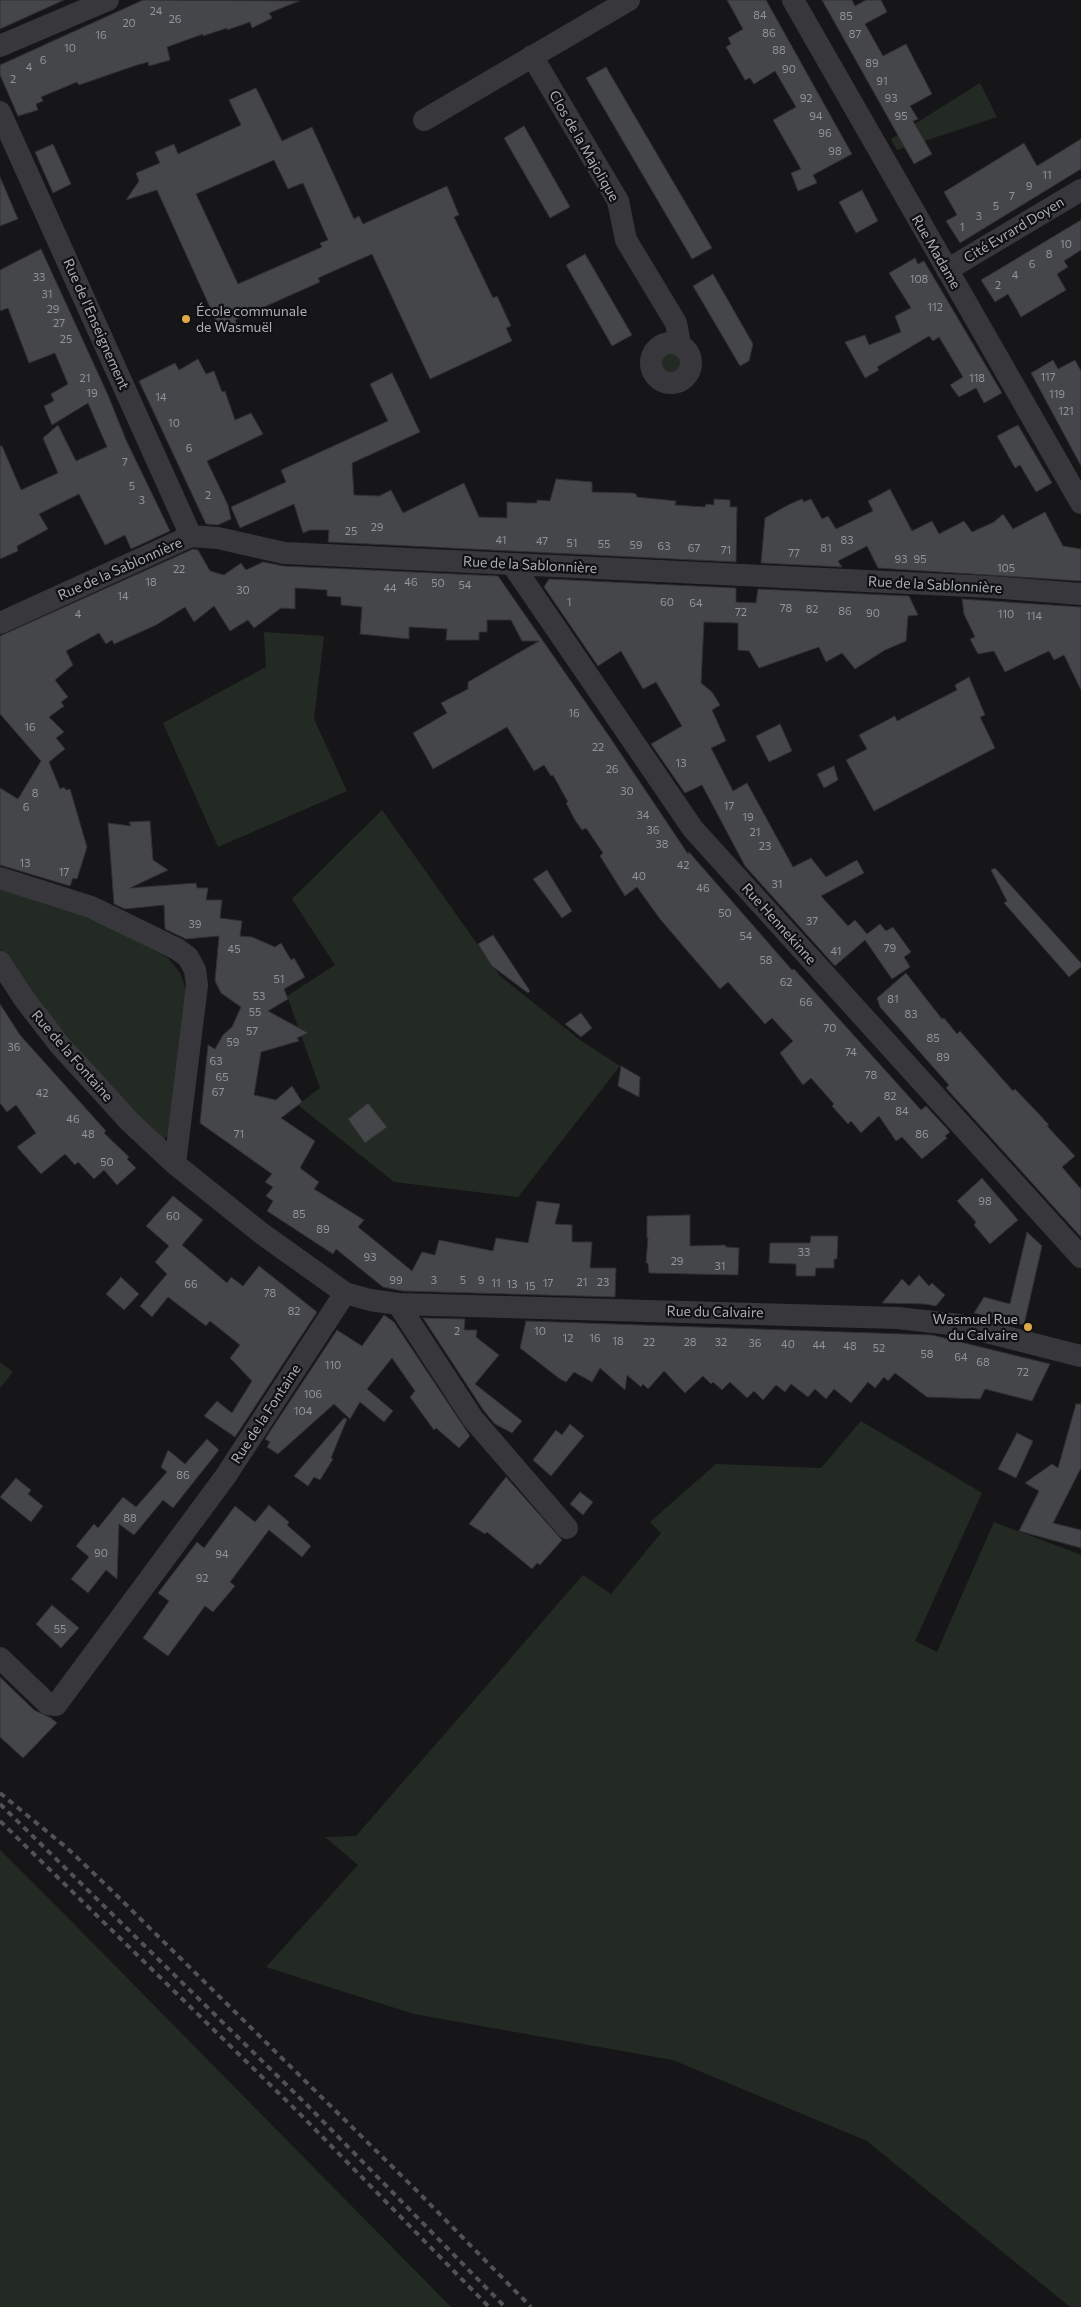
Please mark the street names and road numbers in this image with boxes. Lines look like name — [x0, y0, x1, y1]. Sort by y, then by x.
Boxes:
street label: Clos de la Majolique — [545, 88, 623, 204]
street label: Cité Evrard Doyen — [961, 193, 1067, 267]
street label: Rue Madame — [908, 212, 964, 292]
street label: Rue de l'Enseignement — [59, 256, 133, 392]
street label: Rue de la Sablonnière — [55, 534, 185, 604]
street label: Rue de la Sablonnière — [462, 553, 598, 577]
street label: Rue de la Sablonnière — [867, 573, 1003, 597]
street label: Rue Hennekinne — [738, 880, 820, 968]
street label: Rue de la Fontaine — [28, 1007, 116, 1105]
street label: Rue du Calvaire — [666, 1303, 764, 1321]
street label: Rue de la Fontaine — [228, 1361, 304, 1467]

